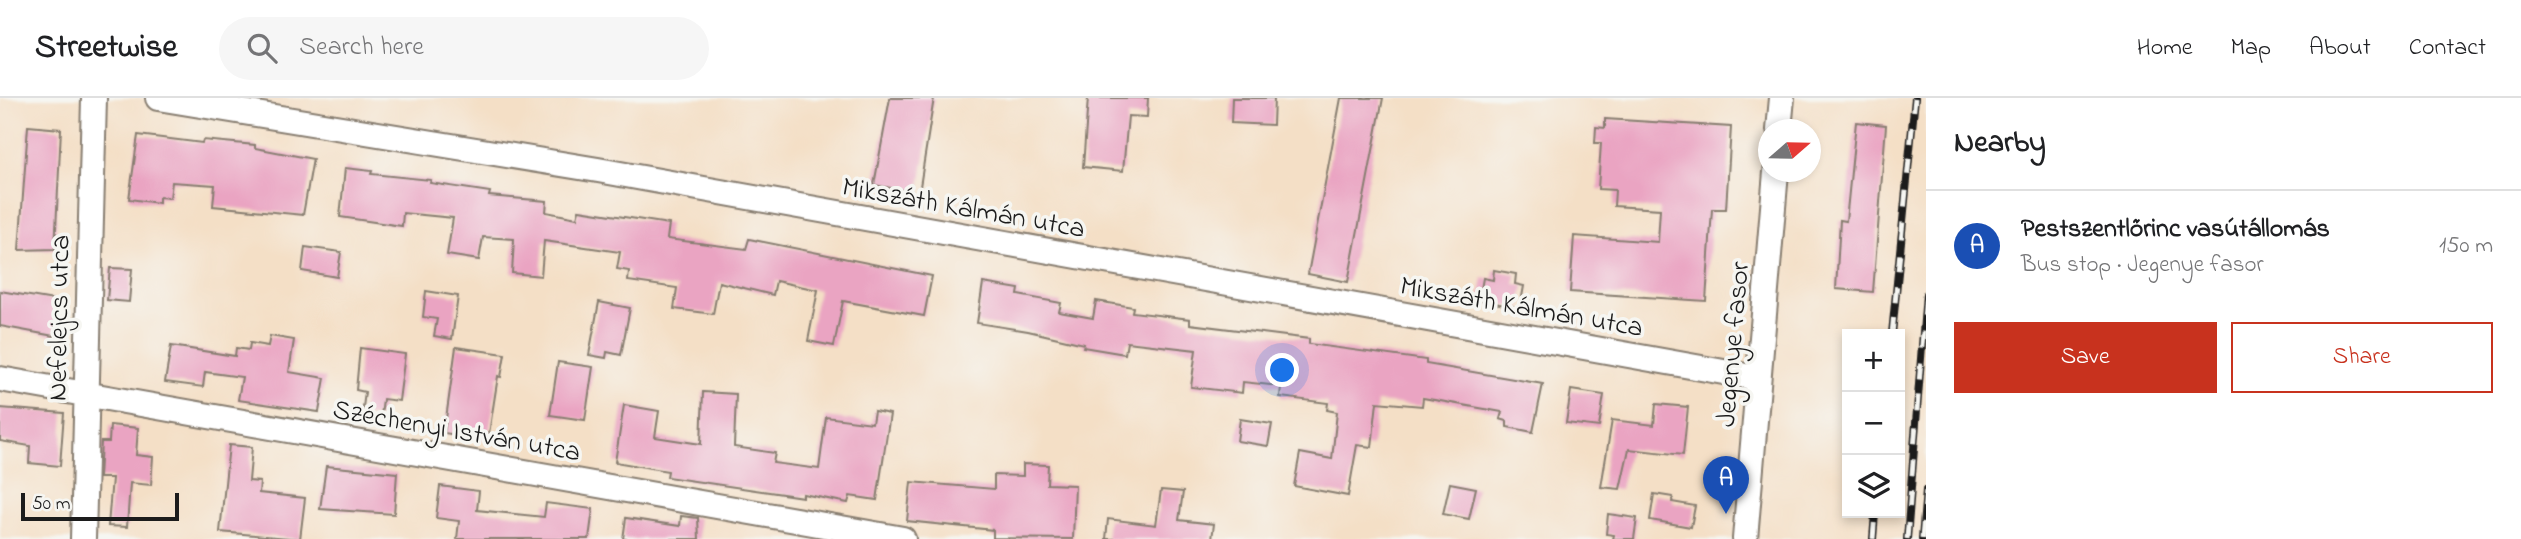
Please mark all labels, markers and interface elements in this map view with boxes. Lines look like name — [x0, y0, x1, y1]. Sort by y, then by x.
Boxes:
search box — [219, 17, 709, 80]
text: Streetwise — [35, 24, 177, 72]
icon: search — [243, 29, 281, 67]
text: Search here — [299, 29, 424, 67]
text: Home — [2137, 31, 2193, 66]
text: Map — [2231, 31, 2271, 66]
text: About — [2309, 31, 2371, 66]
text: Contact — [2409, 31, 2486, 66]
north arrow — [1758, 119, 1821, 182]
text: Nearby — [1954, 122, 2046, 166]
street label: Mikszáth Kálmán utca — [839, 168, 1088, 251]
text: Pestszentlőrinc vasútállomás — [2021, 211, 2330, 249]
text: A — [1970, 230, 1984, 263]
text: 150 m — [2439, 230, 2493, 263]
street label: Nefelejcs utca — [39, 235, 82, 402]
text: Bus stop · Jegenye fasor — [2021, 249, 2264, 282]
street label: Jegenye fasor — [1707, 260, 1762, 429]
street label: Mikszáth Kálmán utca — [1397, 267, 1646, 350]
button: Save — [1954, 322, 2217, 393]
button: Share — [2231, 322, 2493, 393]
map controls — [1842, 329, 1905, 518]
button: + — [1842, 329, 1905, 392]
your location — [1265, 353, 1299, 387]
street label: Széchenyi István utca — [329, 390, 583, 474]
button: − — [1842, 392, 1905, 455]
button: layers — [1842, 455, 1905, 518]
pin: A — [1703, 456, 1749, 514]
scale bar — [21, 490, 178, 522]
text: 50 m — [32, 491, 71, 518]

